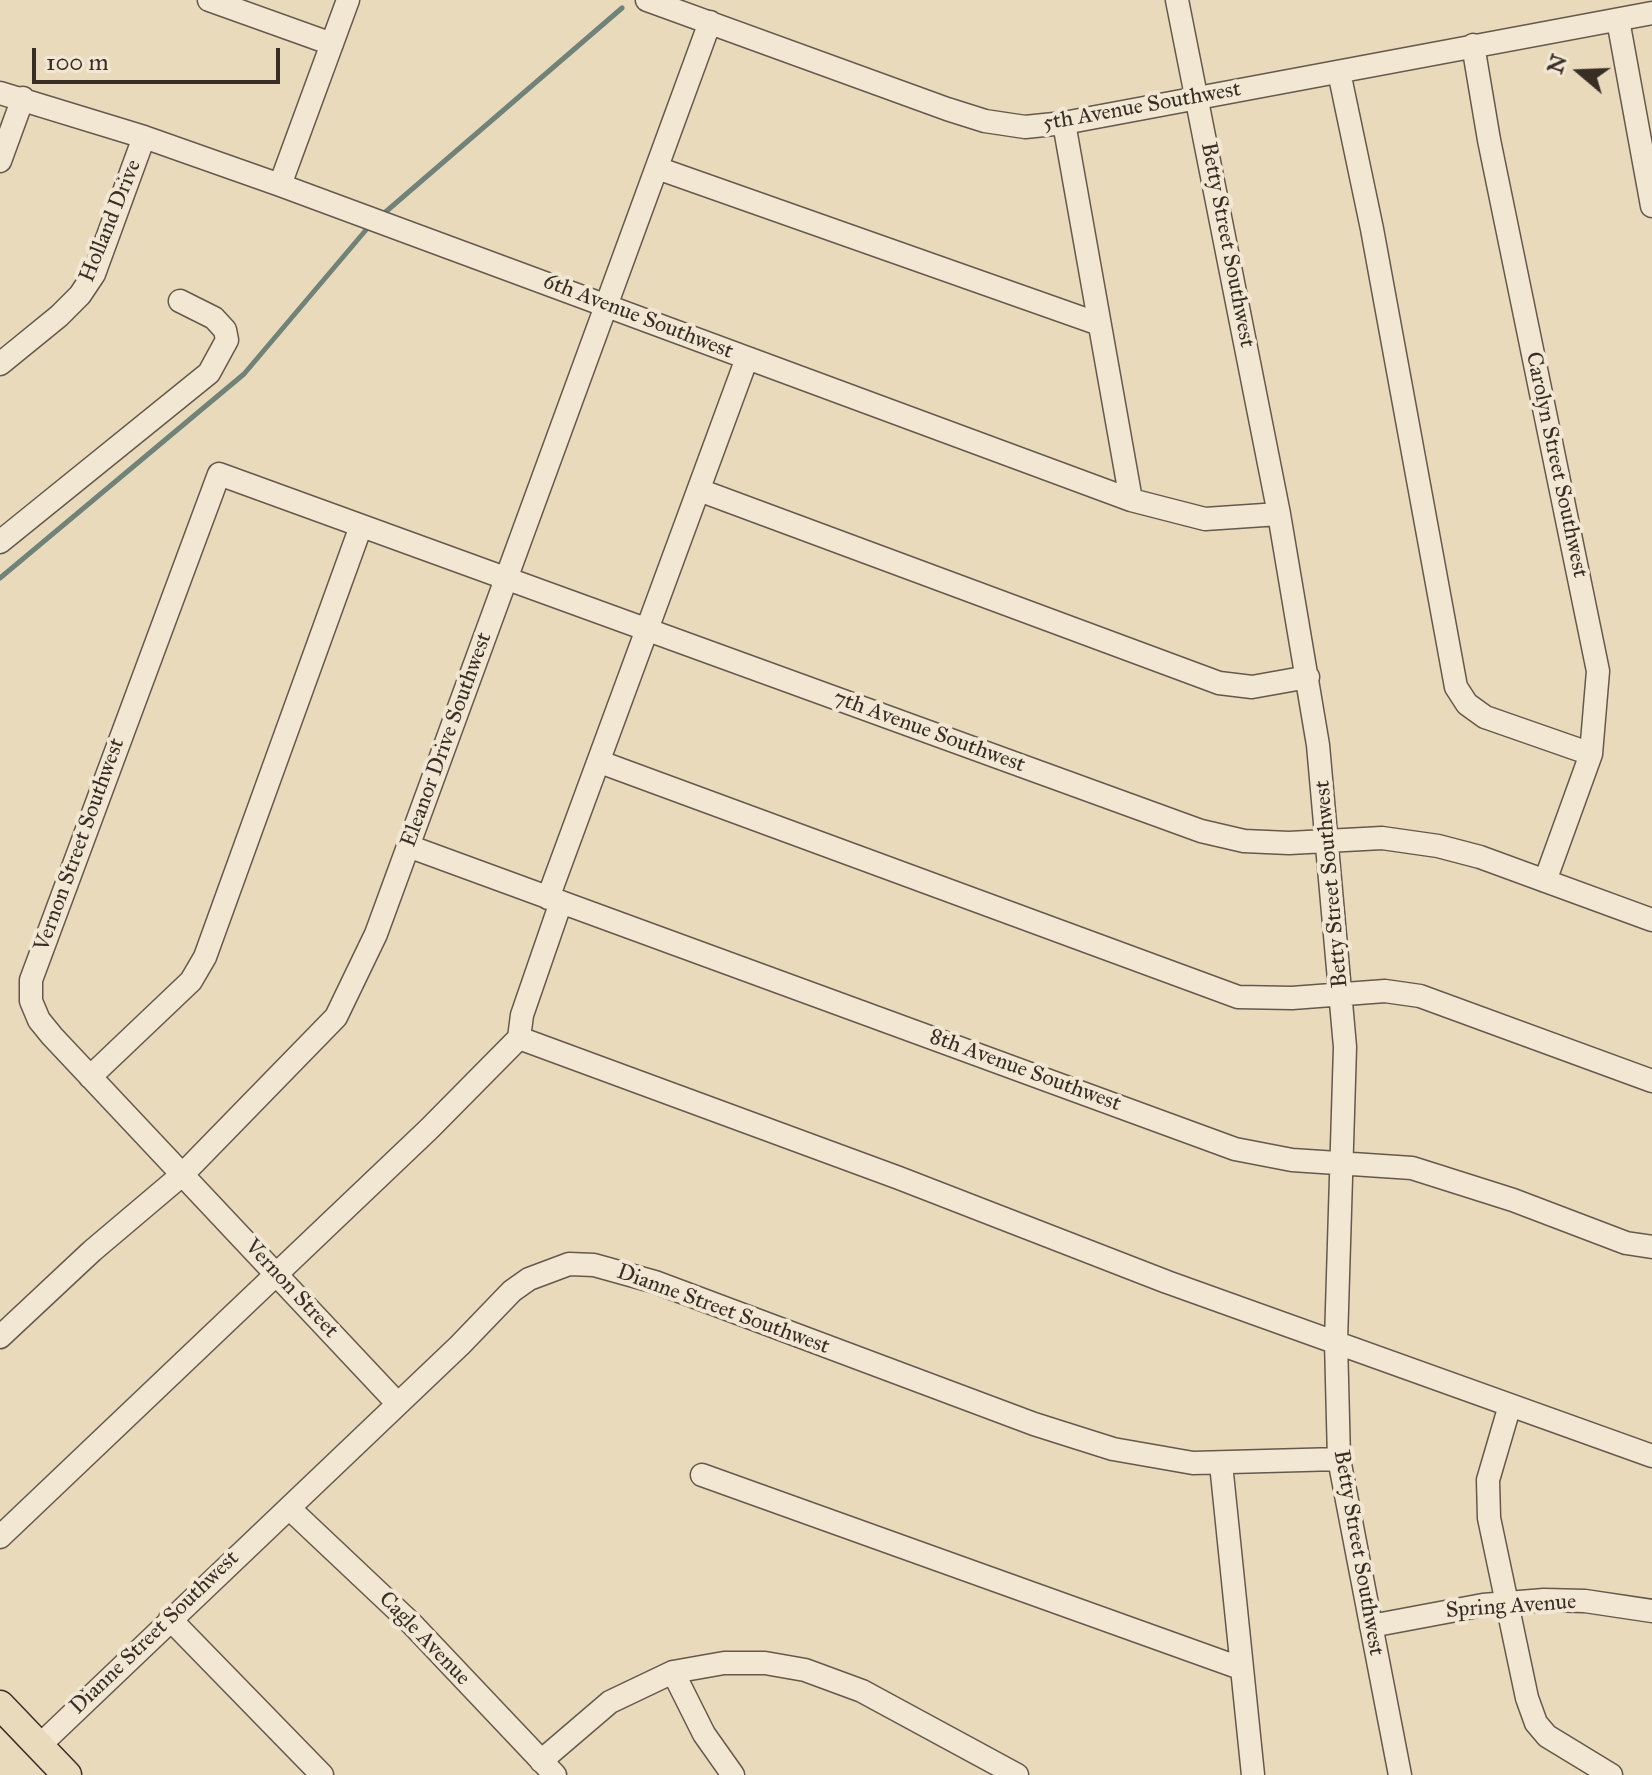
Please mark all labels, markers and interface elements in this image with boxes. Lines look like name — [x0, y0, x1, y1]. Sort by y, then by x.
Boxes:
scale bar — [36, 32, 284, 82]
north arrow — [1540, 32, 1620, 112]
text: 100 m — [46, 47, 109, 77]
text: N — [1541, 51, 1573, 77]
street label: 5th Avenue Southwest — [1041, 77, 1243, 137]
street label: Betty Street Southwest — [1194, 140, 1260, 350]
street label: Holland Drive — [74, 156, 148, 286]
street label: 6th Avenue Southwest — [539, 269, 737, 365]
street label: Carolyn Street Southwest — [1519, 350, 1593, 580]
street label: Eleanor Drive Southwest — [396, 629, 498, 851]
street label: 7th Avenue Southwest — [830, 685, 1028, 779]
street label: Vernon Street Southwest — [29, 735, 131, 955]
street label: Betty Street Southwest — [1310, 779, 1354, 989]
street label: 8th Avenue Southwest — [926, 1024, 1124, 1118]
street label: Vernon Street — [239, 1234, 343, 1344]
street label: Dianne Street Southwest — [613, 1259, 833, 1361]
street label: Betty Street Southwest — [1327, 1448, 1389, 1658]
street label: Dianne Street Southwest — [65, 1546, 245, 1720]
street label: Cagle Avenue — [373, 1587, 475, 1691]
street label: Spring Avenue — [1445, 1589, 1577, 1625]

